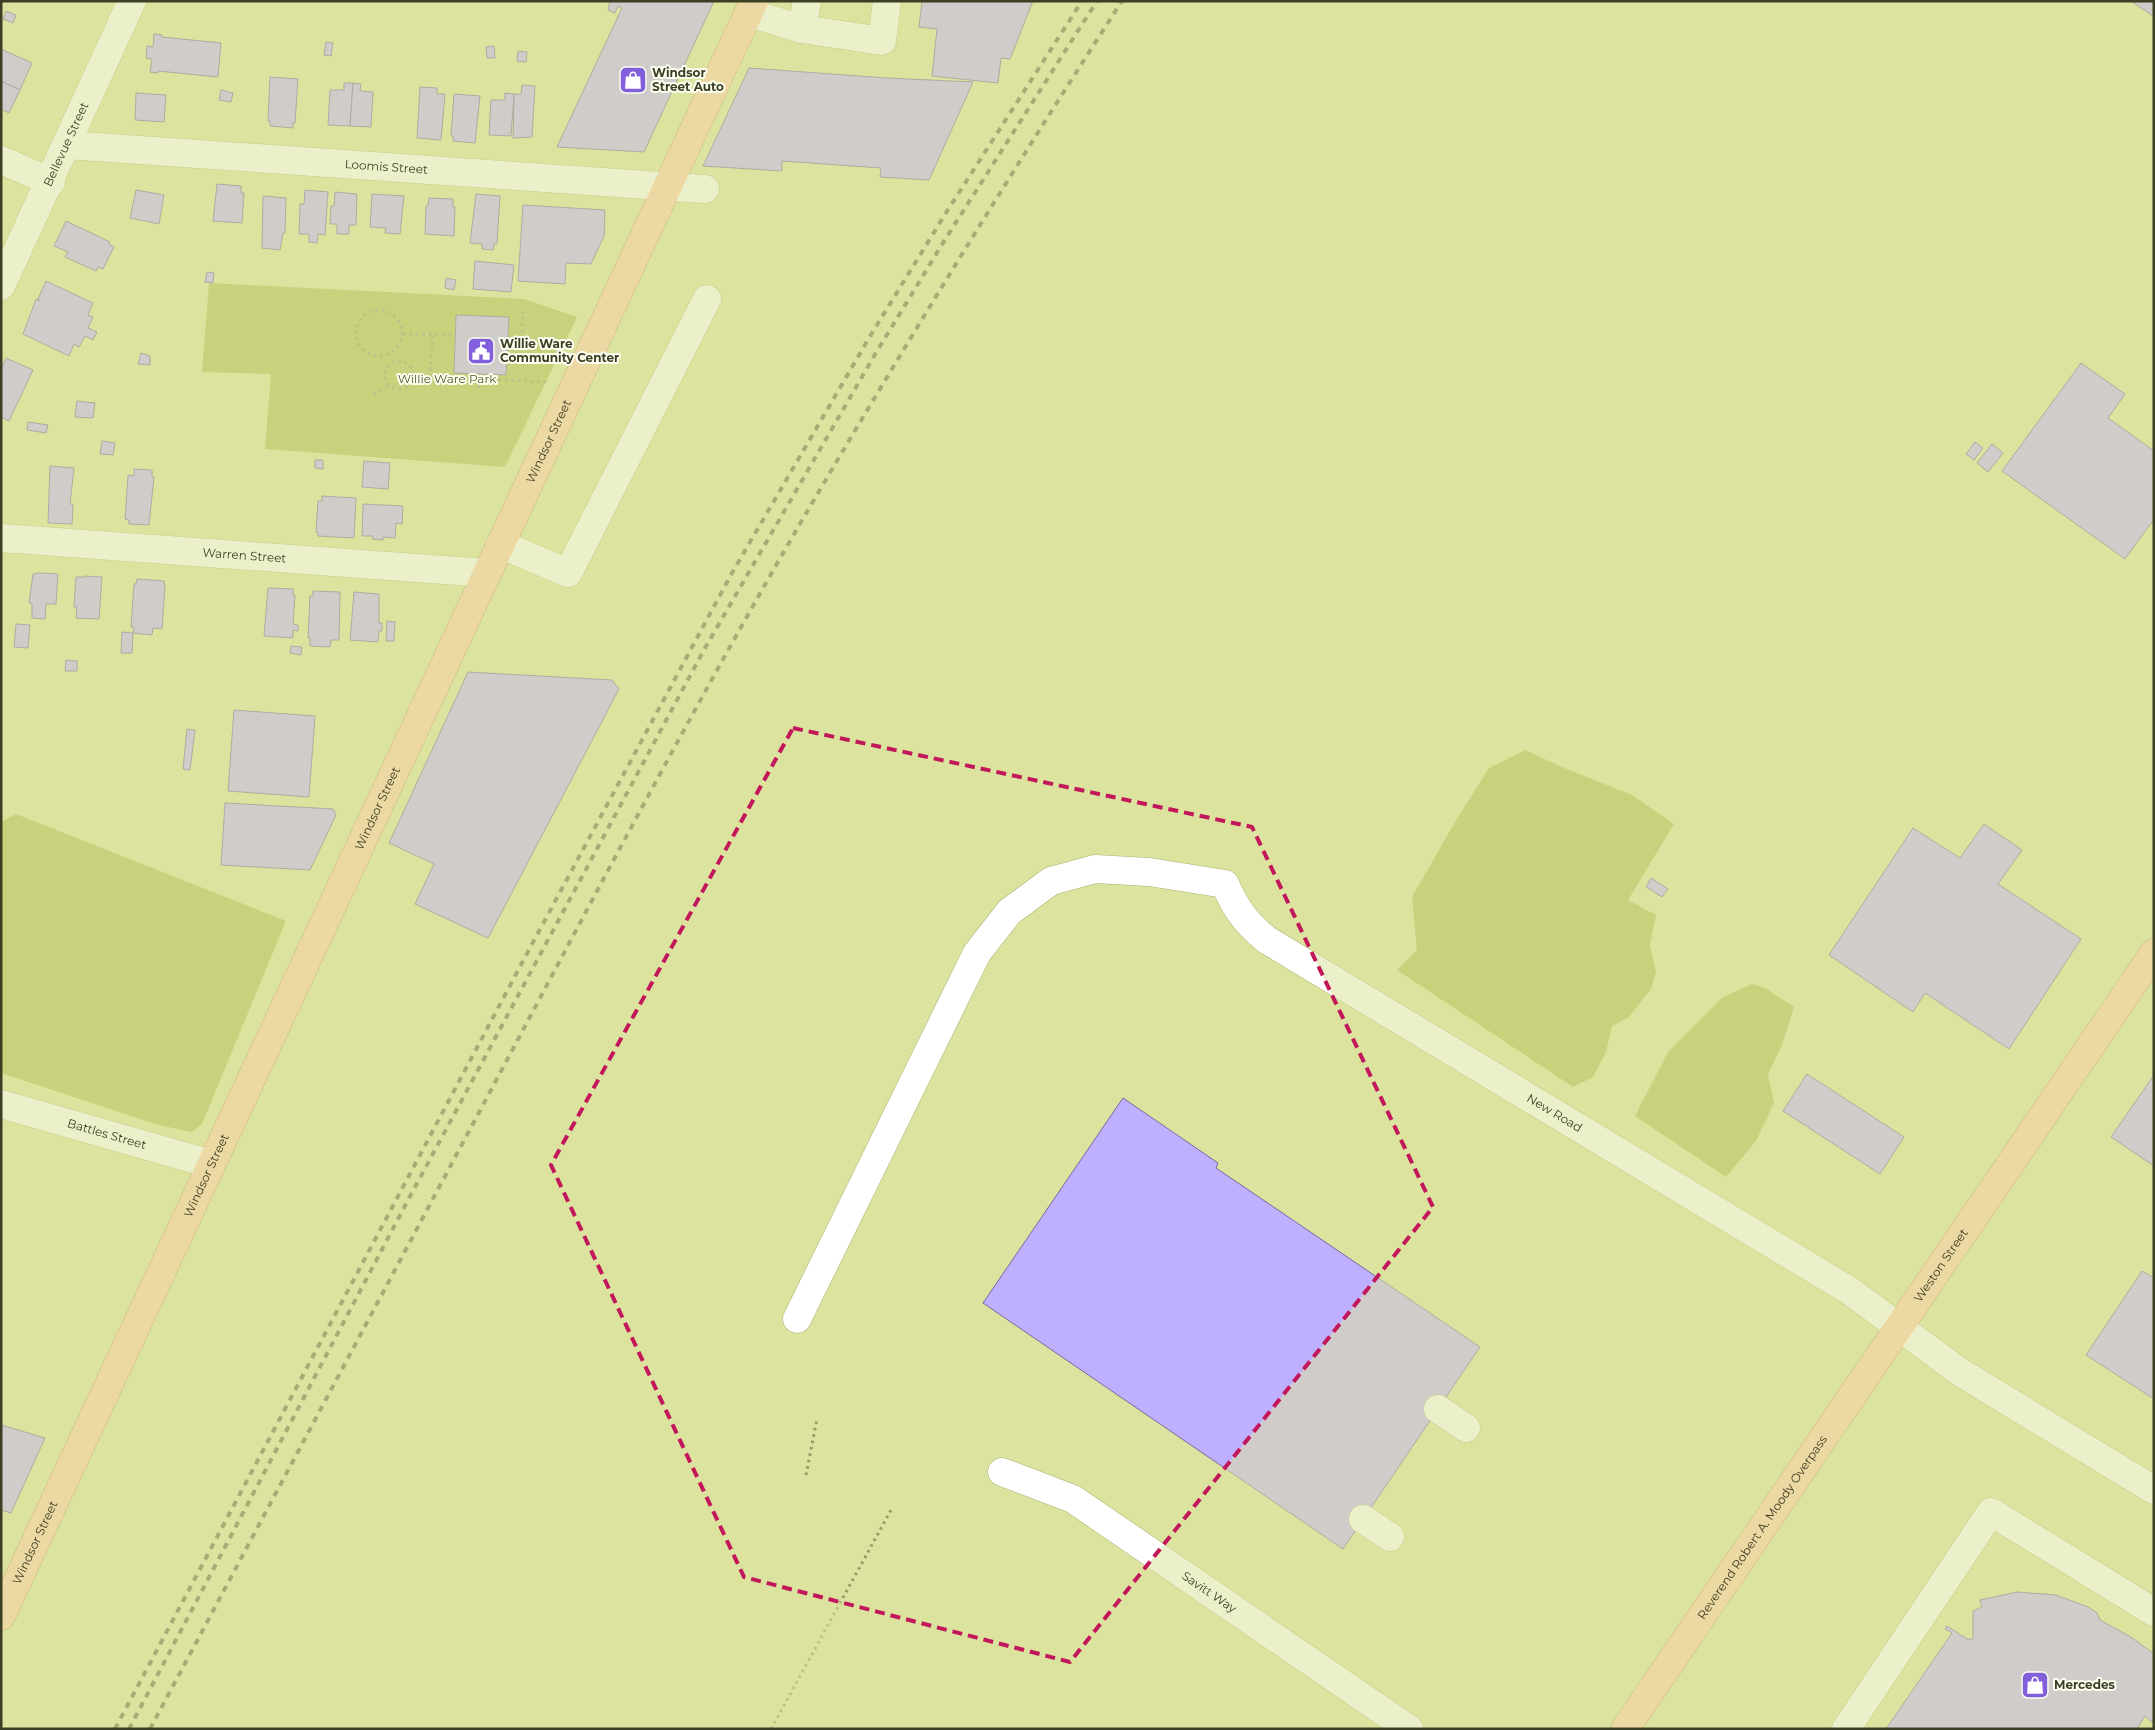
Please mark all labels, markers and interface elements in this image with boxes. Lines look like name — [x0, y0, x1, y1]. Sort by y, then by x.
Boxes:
shop icon: Windsor Street Auto — [618, 65, 648, 95]
place label: Windsor Street Auto — [652, 65, 724, 94]
street label: Bellevue Street — [40, 99, 92, 189]
street label: Loomis Street — [344, 156, 428, 177]
public building icon: Willie Ware Community Center — [466, 336, 496, 366]
place label: Willie Ware Community Center — [500, 336, 619, 365]
park label: Willie Ware Park — [398, 371, 497, 386]
street label: Windsor Street — [522, 397, 574, 485]
street label: Warren Street — [202, 545, 287, 566]
street label: Windsor Street — [351, 764, 403, 852]
street label: New Road — [1524, 1090, 1585, 1135]
street label: Battles Street — [66, 1115, 148, 1152]
street label: Windsor Street — [180, 1131, 232, 1219]
street label: Weston Street — [1910, 1225, 1971, 1305]
street label: Reverend Robert A. Moody Overpass — [1694, 1432, 1830, 1622]
street label: Windsor Street — [9, 1498, 61, 1586]
street label: Savitt Way — [1179, 1568, 1240, 1616]
shop icon: Mercedes — [2020, 1670, 2050, 1700]
place label: Mercedes — [2054, 1677, 2116, 1692]

